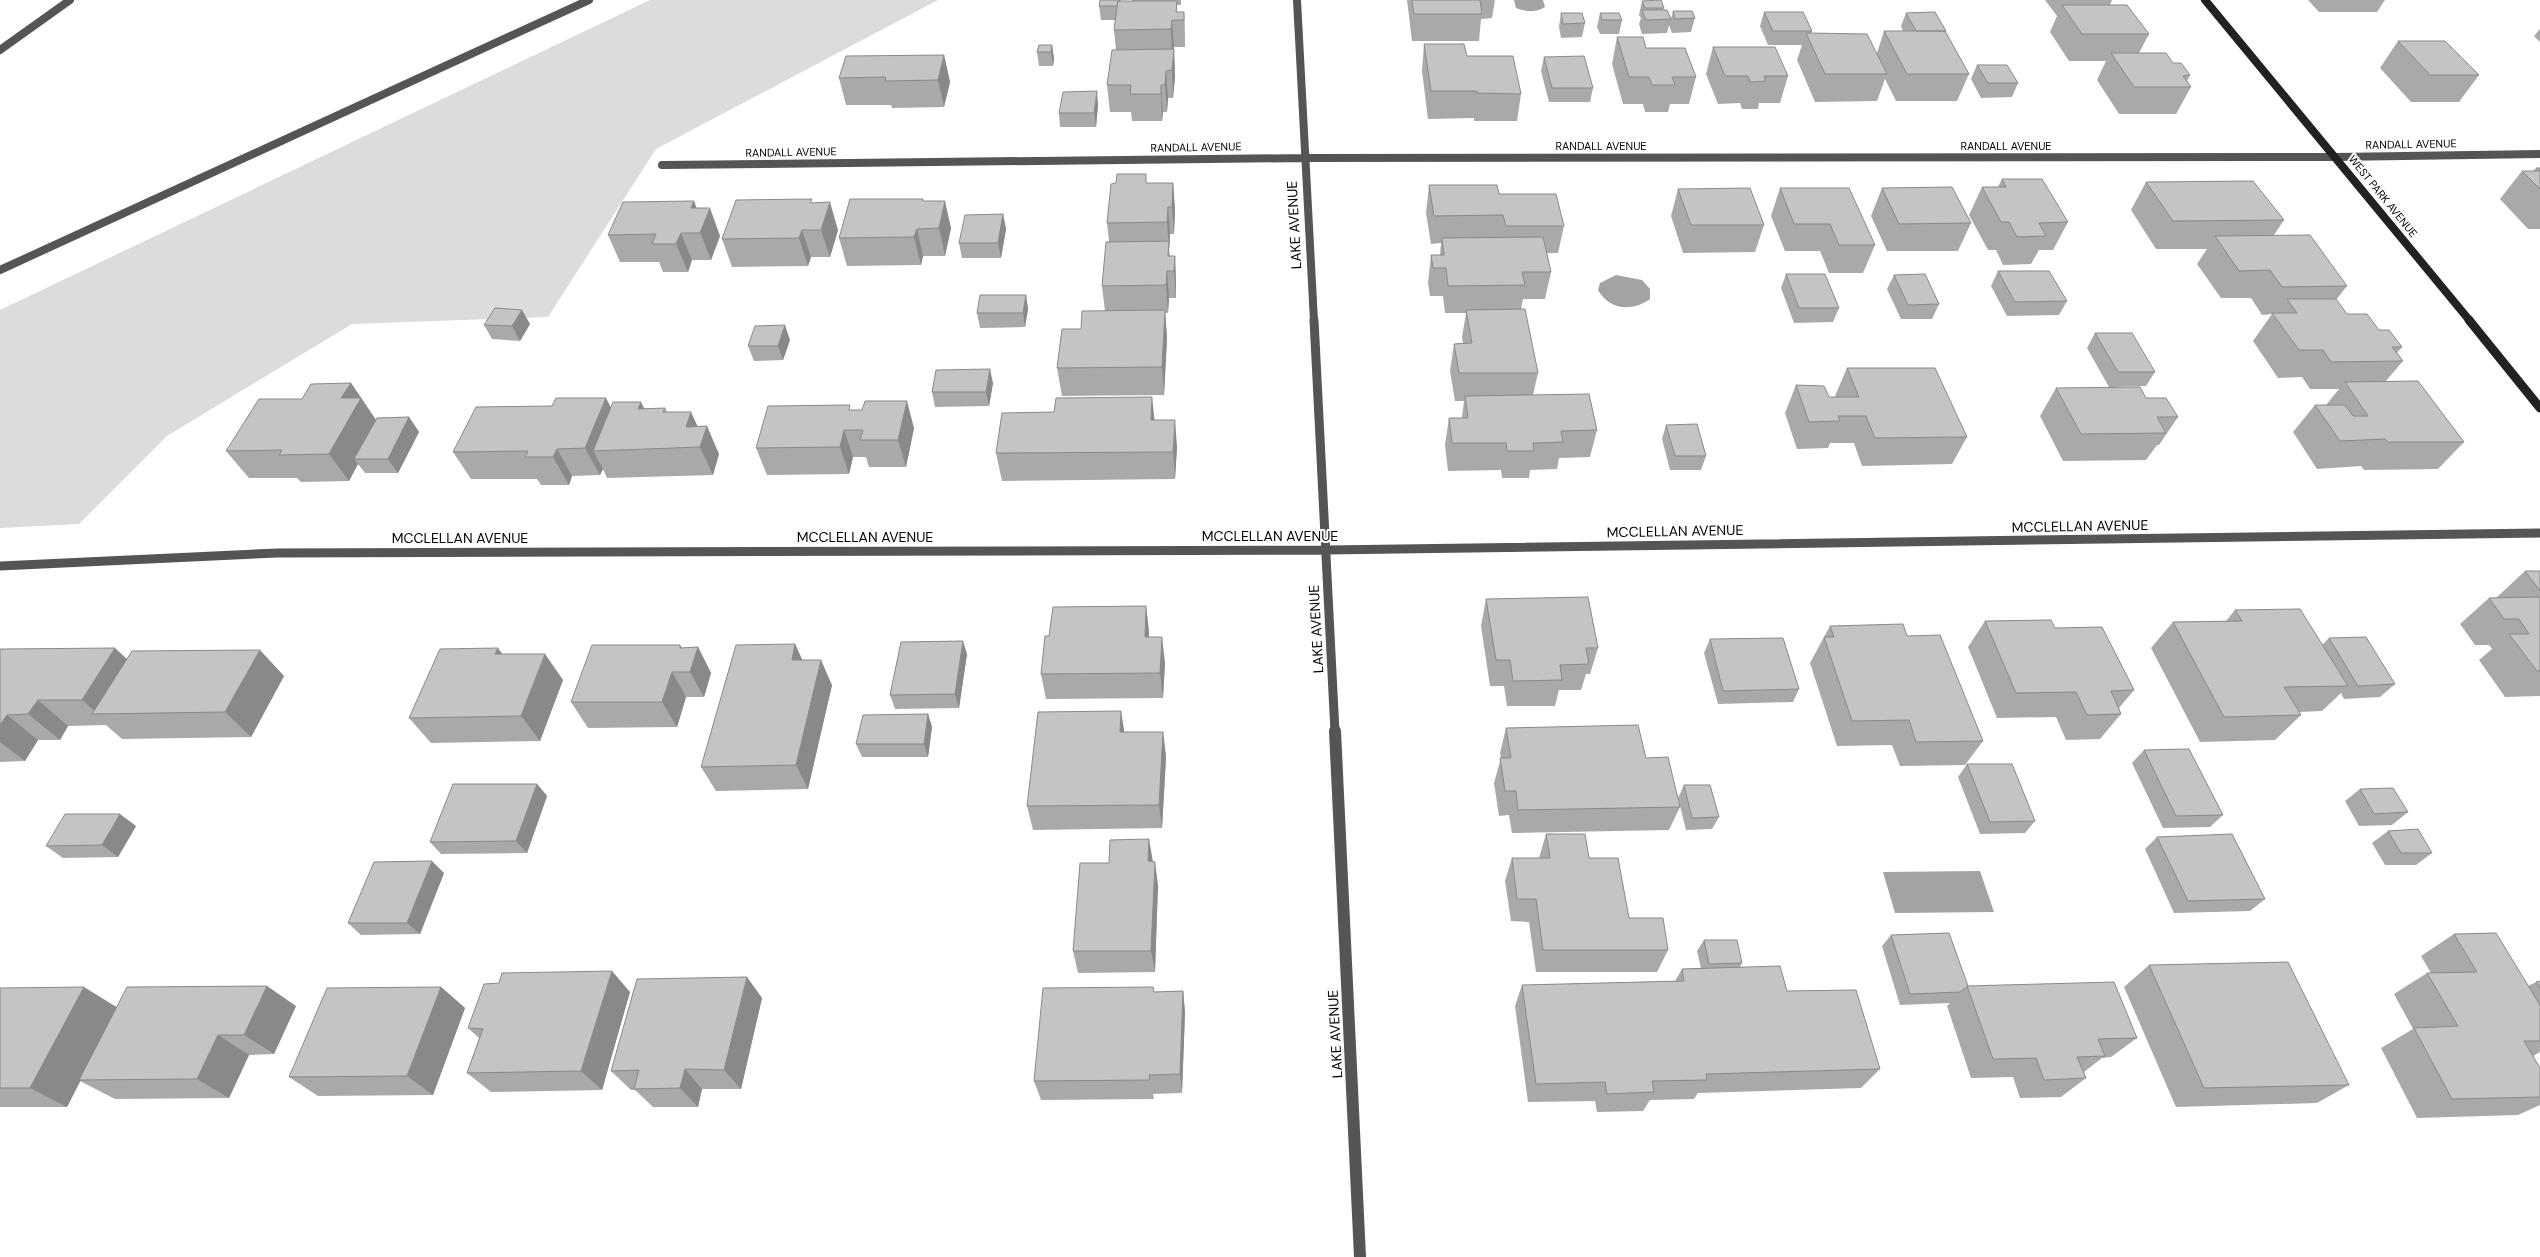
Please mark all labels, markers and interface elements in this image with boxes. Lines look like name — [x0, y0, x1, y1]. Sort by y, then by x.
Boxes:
street label: RANDALL AVENUE — [2365, 136, 2457, 152]
street label: RANDALL AVENUE — [1150, 139, 1242, 155]
street label: RANDALL AVENUE — [1555, 139, 1647, 153]
street label: RANDALL AVENUE — [1960, 139, 2052, 153]
street label: RANDALL AVENUE — [745, 144, 837, 160]
street label: WEST PARK AVENUE — [2346, 152, 2420, 240]
street label: LAKE AVENUE — [1283, 180, 1305, 270]
street label: MCCLELLAN AVENUE — [2012, 516, 2149, 536]
street label: MCCLELLAN AVENUE — [1607, 521, 1744, 541]
street label: MCCLELLAN AVENUE — [1202, 527, 1338, 545]
street label: MCCLELLAN AVENUE — [797, 528, 933, 546]
street label: MCCLELLAN AVENUE — [392, 529, 528, 547]
street label: LAKE AVENUE — [1305, 584, 1327, 674]
street label: LAKE AVENUE — [1324, 989, 1346, 1079]

